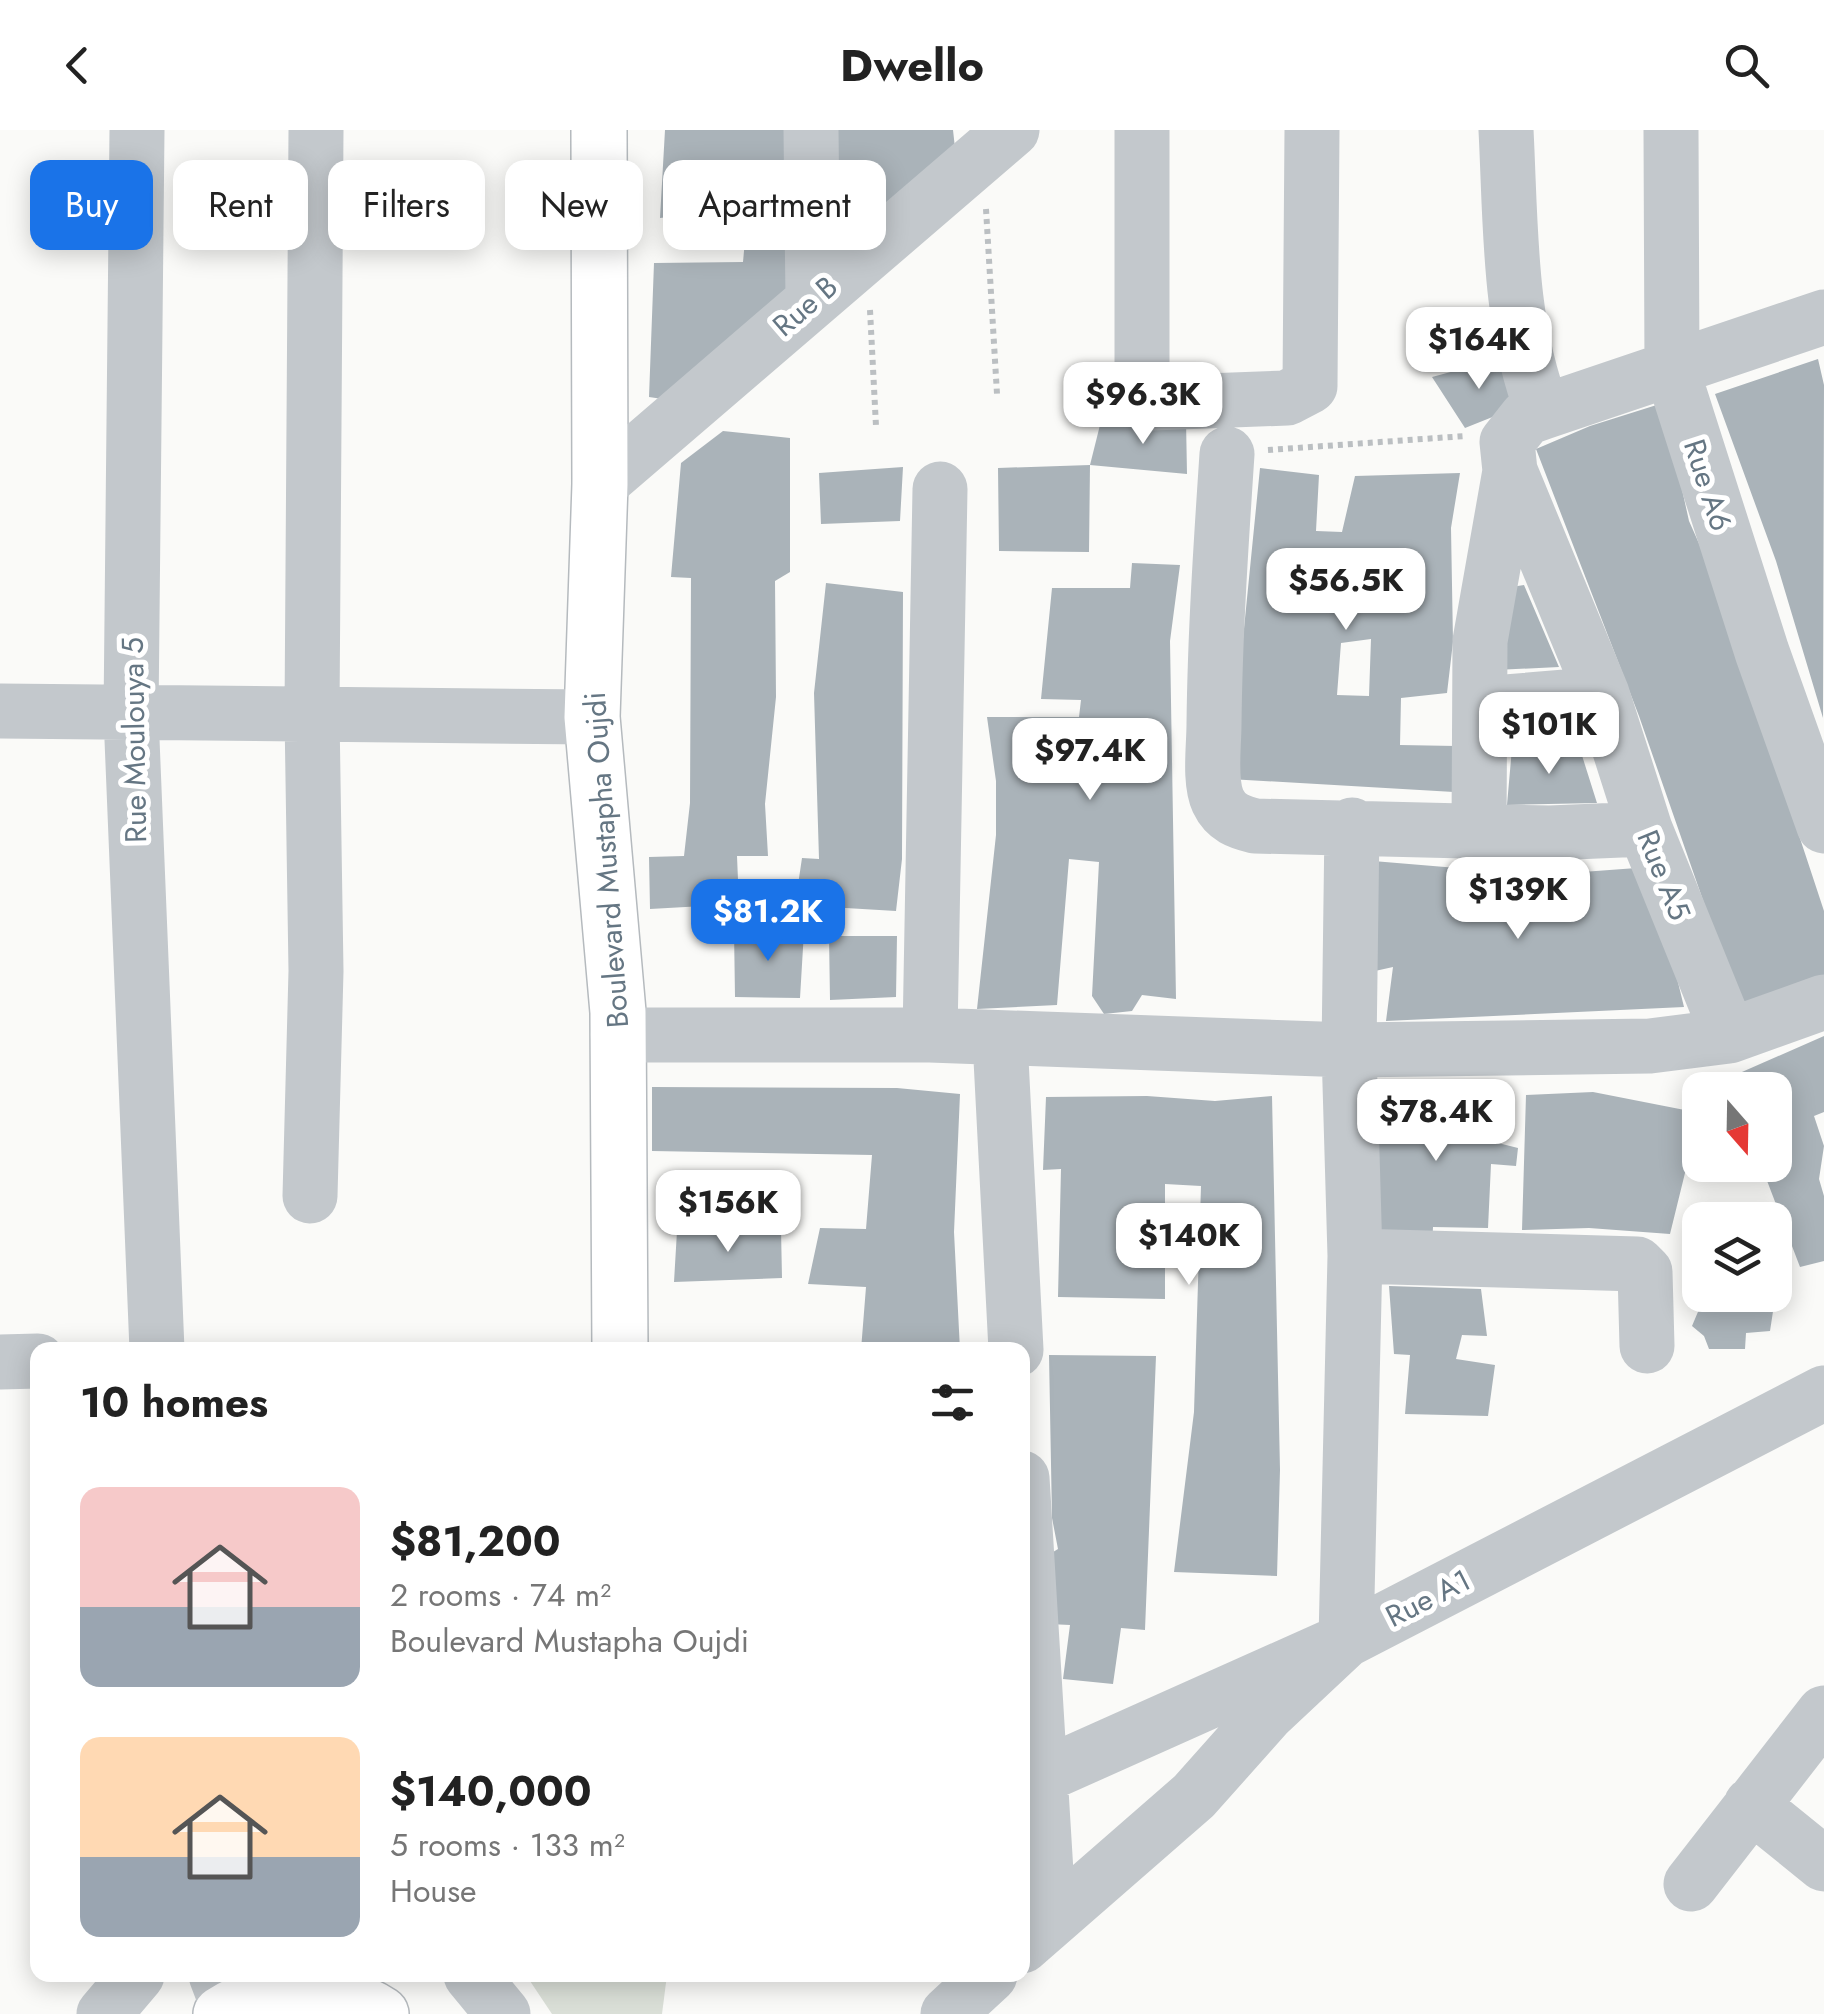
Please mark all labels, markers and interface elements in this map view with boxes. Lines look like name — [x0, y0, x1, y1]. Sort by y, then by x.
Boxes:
text: Dwello — [840, 33, 984, 98]
icon: back — [50, 38, 105, 93]
icon: search — [1719, 38, 1774, 93]
chip: Buy — [30, 160, 153, 250]
chip: Rent — [173, 160, 308, 250]
chip: Filters — [328, 160, 485, 250]
chip: New — [505, 160, 643, 250]
chip: Apartment — [663, 160, 886, 250]
street label: Rue B — [763, 266, 847, 346]
pin: $164K — [1409, 307, 1549, 392]
text: $164K — [1428, 316, 1530, 362]
pin: $96.3K — [1062, 362, 1224, 447]
text: $96.3K — [1085, 371, 1201, 417]
street label: Rue A6 — [1673, 434, 1743, 536]
pin: $56.5K — [1265, 548, 1427, 633]
text: $56.5K — [1288, 557, 1404, 603]
street label: Rue Moulouya 5 — [111, 637, 157, 843]
street label: Boulevard Mustapha Oujdi — [573, 691, 639, 1029]
pin: $101K — [1479, 692, 1619, 777]
text: $101K — [1501, 701, 1597, 747]
pin: $97.4K — [1009, 718, 1171, 803]
text: $97.4K — [1034, 727, 1146, 773]
street label: Rue A5 — [1627, 823, 1701, 927]
pin: $139K — [1448, 857, 1588, 942]
text: $139K — [1468, 866, 1568, 912]
pin: $81.2K — [687, 879, 849, 964]
text: $81.2K — [713, 888, 823, 934]
north arrow — [1682, 1072, 1792, 1182]
map controls — [1682, 1072, 1792, 1312]
pin: $78.4K — [1355, 1079, 1517, 1164]
text: $78.4K — [1379, 1088, 1493, 1134]
pin: $156K — [658, 1170, 798, 1255]
text: $156K — [678, 1179, 778, 1225]
button: layers — [1682, 1202, 1792, 1312]
pin: $140K — [1119, 1203, 1259, 1288]
text: $140K — [1138, 1212, 1240, 1258]
text: 10 homes — [80, 1372, 268, 1433]
icon: filters — [925, 1375, 980, 1430]
text: $81,200 — [390, 1511, 561, 1572]
icon: home — [160, 1527, 280, 1647]
street label: Rue A1 — [1378, 1558, 1478, 1638]
text: 2 rooms · 74 m² — [390, 1572, 611, 1618]
text: Boulevard Mustapha Oujdi — [390, 1618, 749, 1664]
text: $140,000 — [390, 1761, 592, 1822]
icon: home — [160, 1777, 280, 1897]
text: 5 rooms · 133 m² — [390, 1822, 625, 1868]
text: House — [390, 1868, 477, 1914]

